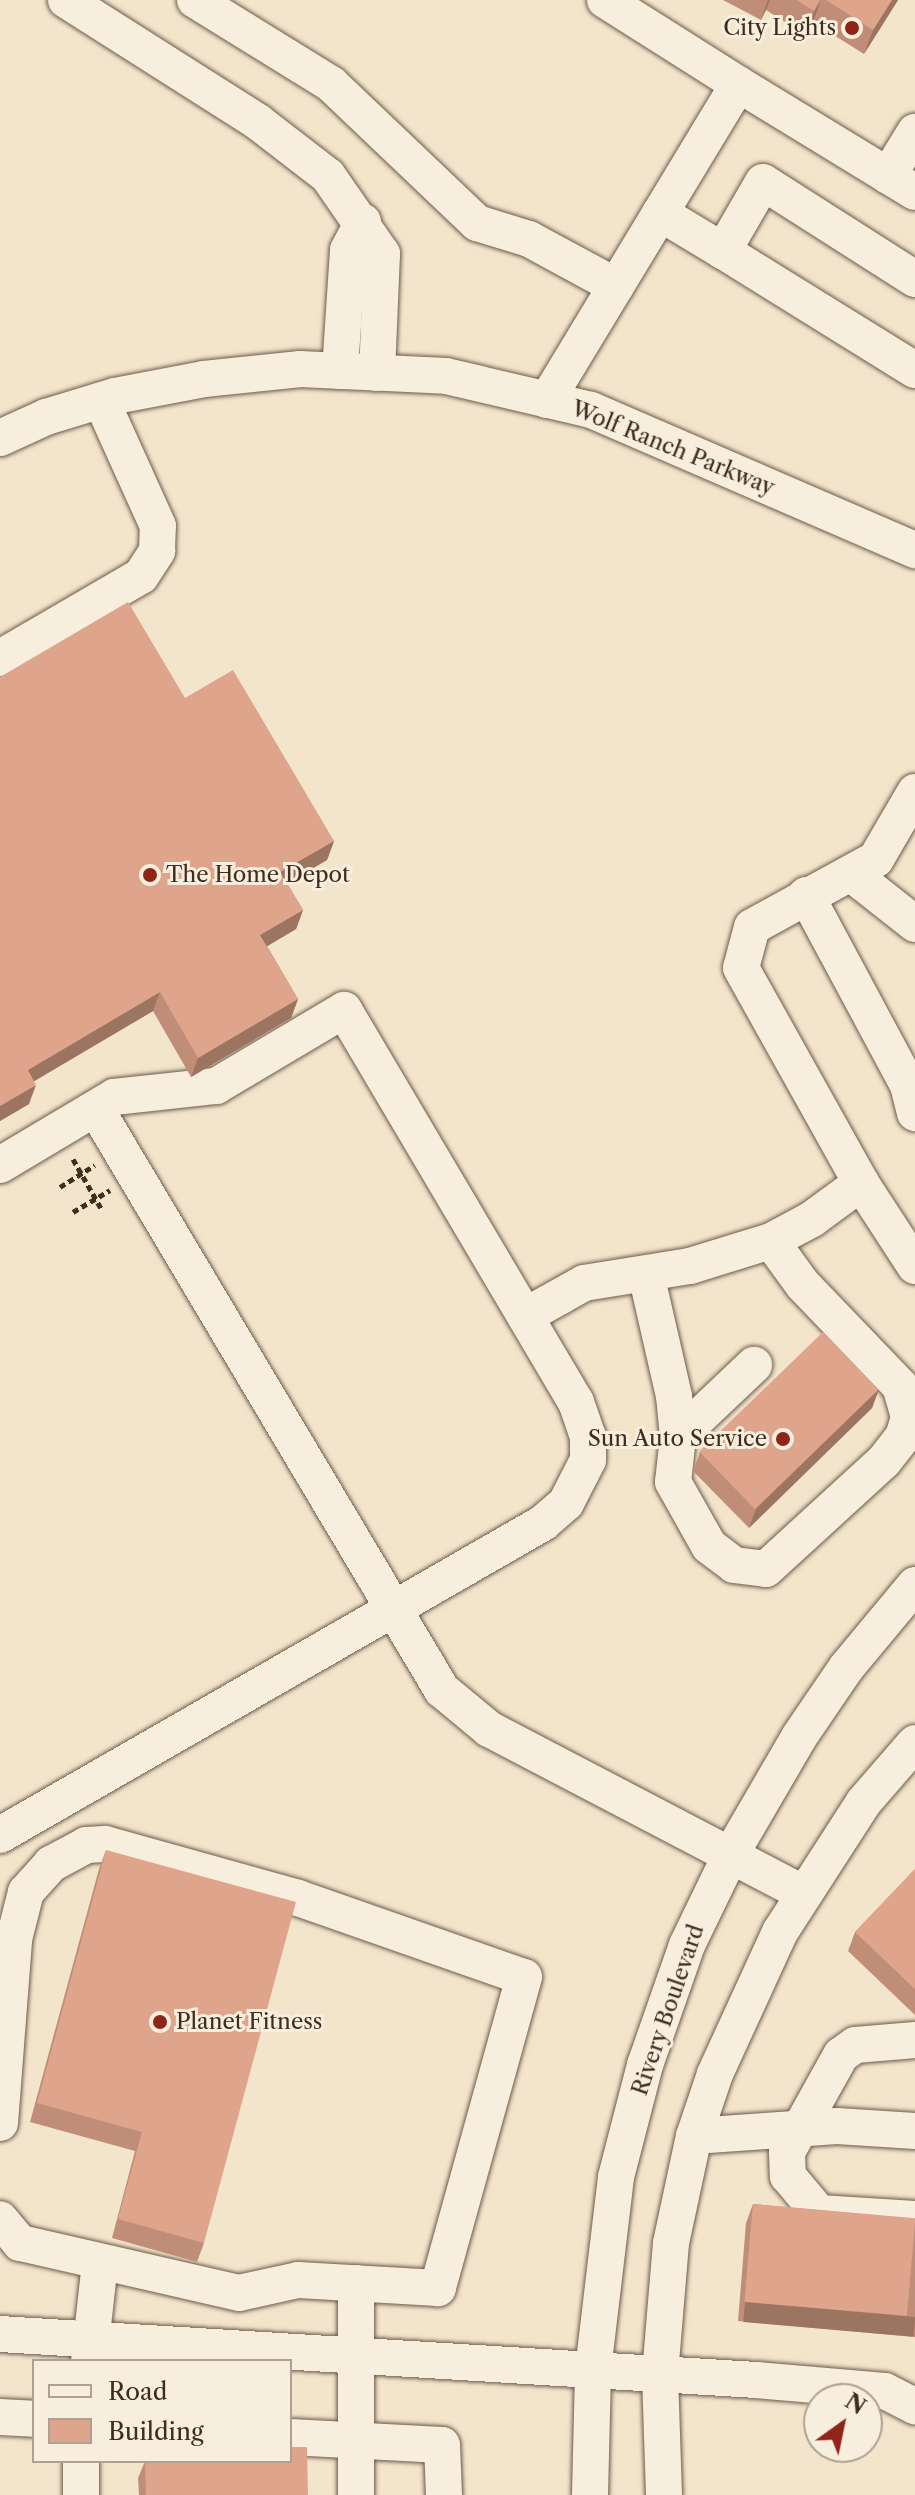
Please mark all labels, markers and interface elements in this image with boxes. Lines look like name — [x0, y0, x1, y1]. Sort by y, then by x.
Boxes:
place label: City Lights — [723, 15, 836, 41]
marker: City Lights — [843, 19, 861, 37]
street label: Wolf Ranch Parkway — [568, 395, 778, 501]
place label: The Home Depot — [166, 862, 350, 888]
marker: The Home Depot — [141, 866, 159, 884]
place label: Sun Auto Service — [587, 1426, 767, 1452]
marker: Sun Auto Service — [774, 1430, 792, 1448]
street label: Rivery Boulevard — [626, 1921, 710, 2099]
place label: Planet Fitness — [176, 2009, 322, 2035]
marker: Planet Fitness — [151, 2013, 169, 2031]
legend — [32, 2359, 292, 2463]
text: Road — [108, 2377, 167, 2406]
north arrow — [803, 2383, 883, 2463]
text: N — [840, 2388, 871, 2421]
text: Building — [108, 2417, 204, 2446]

